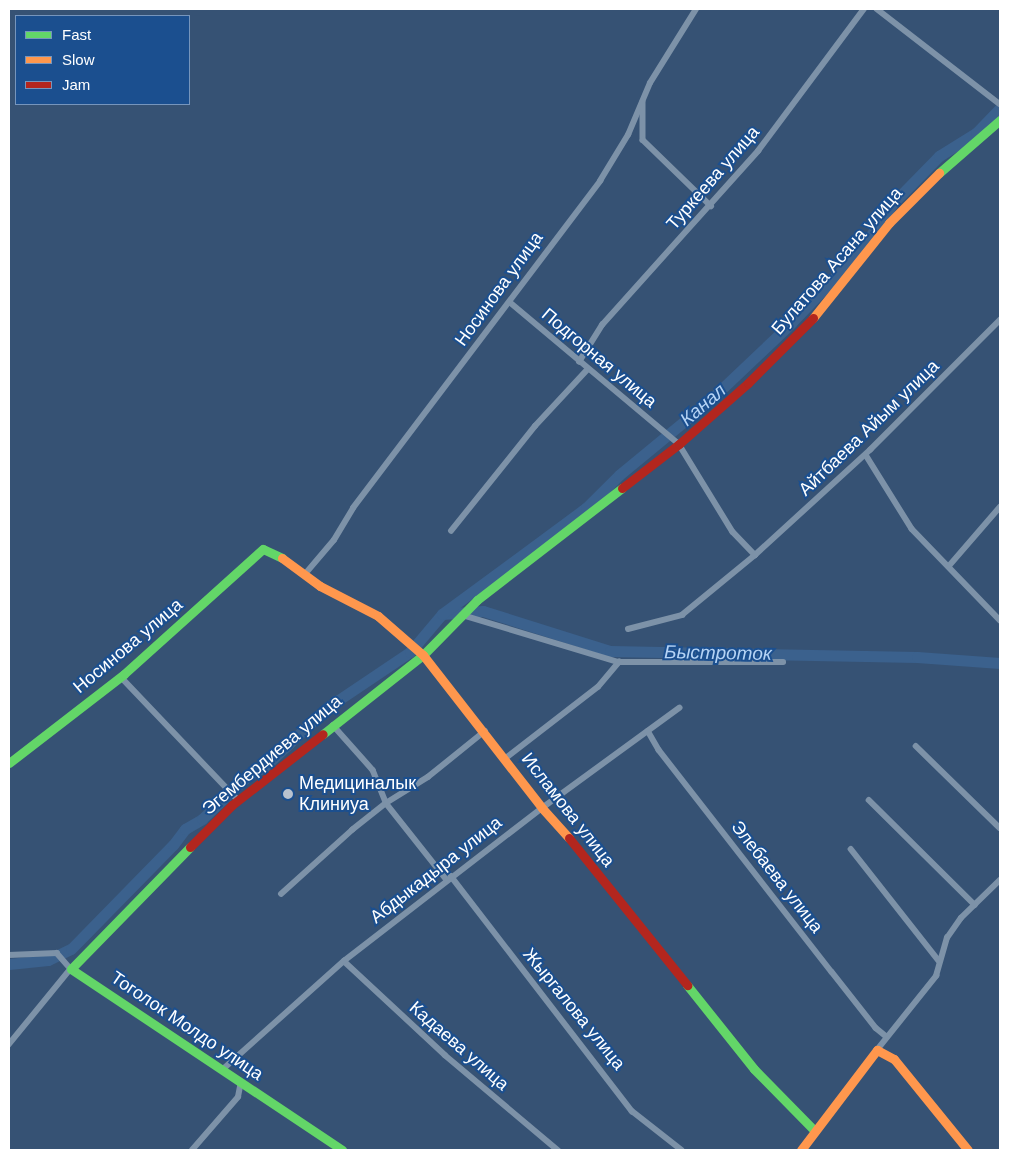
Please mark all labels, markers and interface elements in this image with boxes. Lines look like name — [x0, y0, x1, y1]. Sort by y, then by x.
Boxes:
legend — [15, 15, 190, 105]
text: Fast — [62, 26, 91, 43]
text: Slow — [62, 51, 95, 68]
text: Jam — [62, 76, 90, 93]
street label: Туркеева улица — [662, 122, 764, 234]
street label: Булатова Асана улица — [767, 183, 907, 339]
street label: Носинова улица — [450, 228, 548, 350]
street label: Подгорная улица — [537, 304, 661, 412]
street label: Айтбаева Айым улица — [794, 355, 944, 501]
water label: Канал — [675, 379, 731, 431]
street label: Носинова улица — [69, 594, 187, 698]
water label: Быстроток — [664, 641, 772, 665]
street label: Эгембердиева улица — [198, 690, 346, 820]
street label: Исламова улица — [517, 749, 619, 871]
place label: Медициналык Клиниуа — [299, 773, 416, 816]
marker: Медициналык Клиниуа — [281, 787, 295, 801]
street label: Абдыкадыра улица — [366, 812, 506, 928]
street label: Элебаева улица — [726, 817, 828, 937]
street label: Жыргалова улица — [518, 944, 630, 1074]
street label: Тоголок Молдо улица — [107, 967, 267, 1085]
street label: Кадаева улица — [405, 997, 513, 1095]

